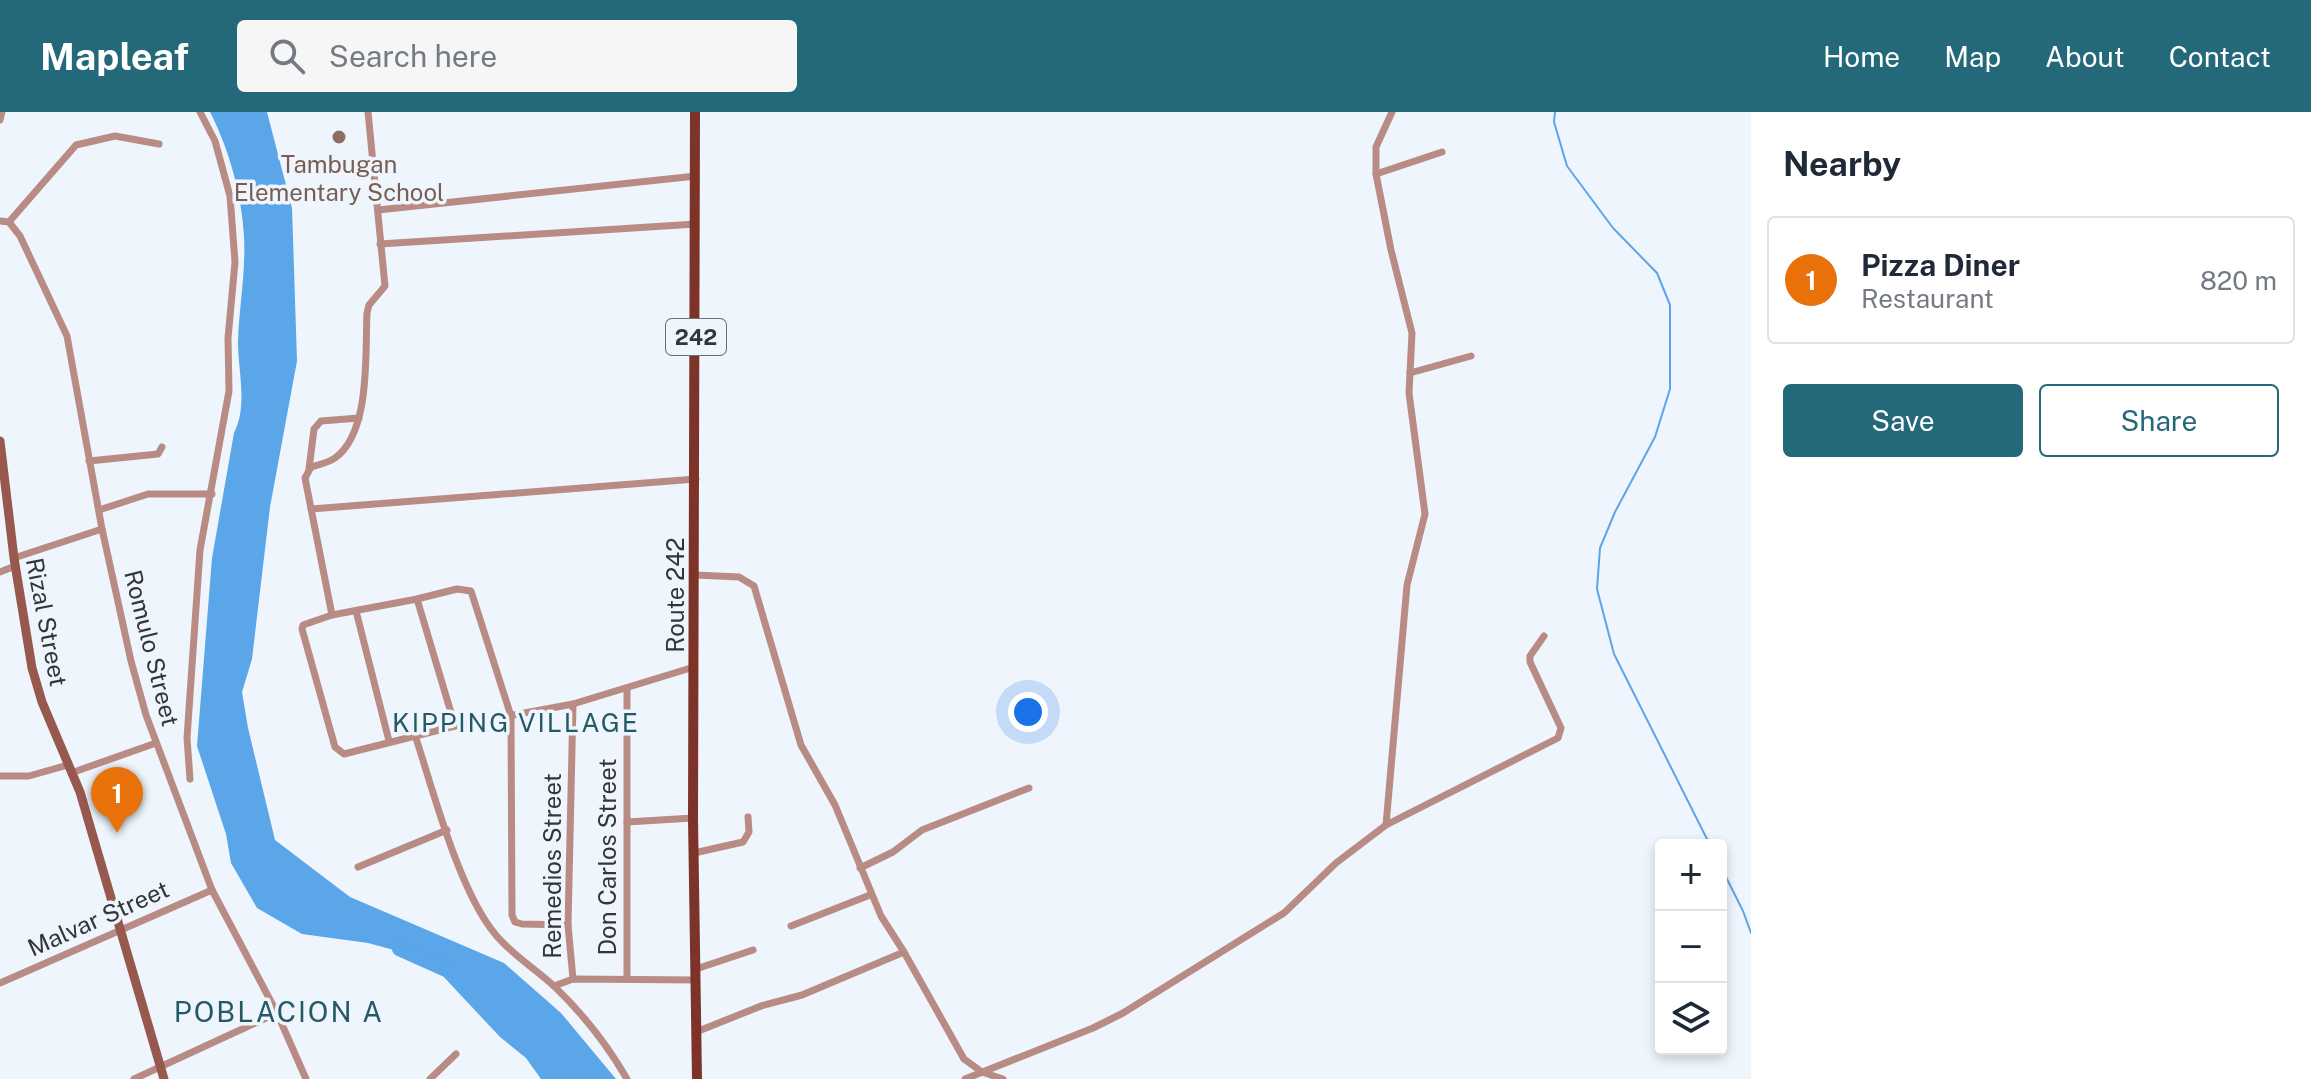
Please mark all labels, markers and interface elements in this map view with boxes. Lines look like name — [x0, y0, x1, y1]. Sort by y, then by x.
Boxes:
search box — [237, 20, 797, 92]
text: Mapleaf — [40, 34, 189, 79]
icon: search — [265, 34, 309, 78]
text: Search here — [329, 38, 497, 74]
text: Home — [1823, 40, 1900, 73]
text: Map — [1944, 40, 2001, 73]
text: About — [2045, 40, 2125, 73]
text: Contact — [2169, 40, 2271, 73]
marker: Tambugan Elementary School — [330, 128, 348, 146]
text: Nearby — [1783, 144, 1901, 184]
place label: Tambugan Elementary School — [234, 150, 444, 206]
text: Pizza Diner — [1861, 247, 2020, 283]
text: 1 — [1805, 265, 1817, 296]
text: 820 m — [2200, 265, 2277, 296]
text: Restaurant — [1861, 283, 1994, 314]
road number: 242 — [666, 319, 726, 355]
button: Save — [1783, 384, 2023, 457]
button: Share — [2039, 384, 2279, 457]
street label: Route 242 — [661, 537, 689, 653]
street label: Rizal Street — [21, 555, 73, 689]
street label: Romulo Street — [119, 567, 185, 729]
your location — [1008, 692, 1048, 732]
district label: KIPPING VILLAGE — [392, 707, 640, 738]
street label: Don Carlos Street — [593, 758, 621, 956]
pin: 1 — [91, 767, 143, 833]
street label: Remedios Street — [538, 773, 566, 959]
map controls — [1655, 839, 1727, 1055]
button: + — [1655, 839, 1727, 911]
street label: Malvar Street — [23, 874, 173, 962]
button: − — [1655, 911, 1727, 983]
button: layers — [1655, 983, 1727, 1055]
district label: POBLACION A — [174, 995, 384, 1028]

